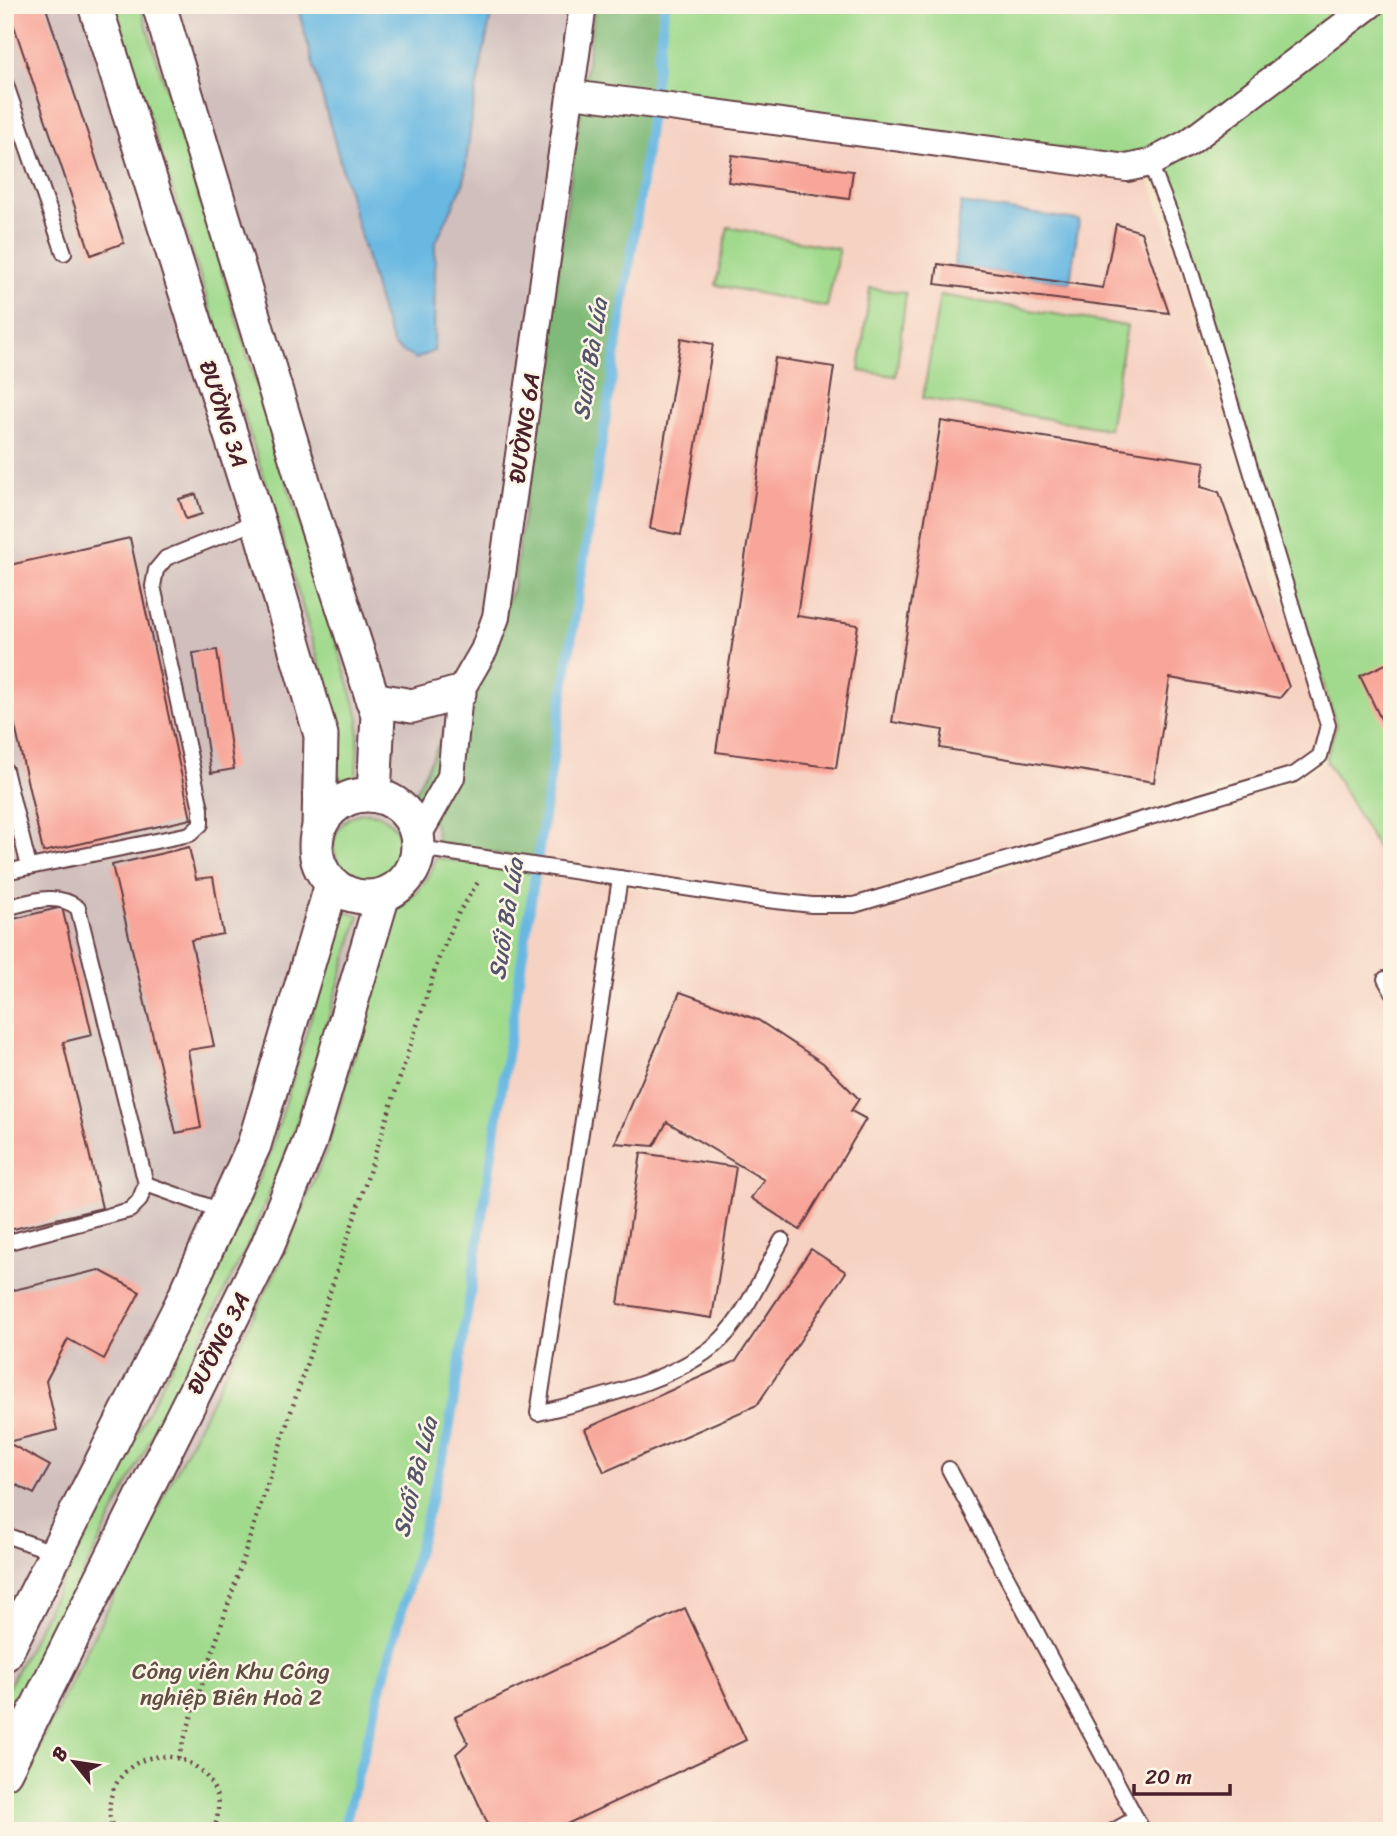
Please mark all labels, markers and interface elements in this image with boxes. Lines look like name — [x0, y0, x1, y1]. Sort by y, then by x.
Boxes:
water label: Suối Bà Lúa — [560, 293, 621, 423]
street label: ĐƯỜNG 3A — [187, 355, 260, 473]
street label: ĐƯỜNG 6A — [496, 370, 553, 486]
water label: Suối Bà Lúa — [476, 853, 537, 983]
street label: ĐƯỜNG 3A — [175, 1285, 262, 1402]
water label: Suối Bà Lúa — [380, 1411, 451, 1541]
park label: Công viên Khu Công nghiệp Biên Hoà 2 — [132, 1651, 330, 1718]
north arrow — [38, 1728, 108, 1798]
text: B — [42, 1740, 77, 1767]
scale bar — [1134, 1752, 1231, 1796]
text: 20 m — [1145, 1758, 1192, 1796]

